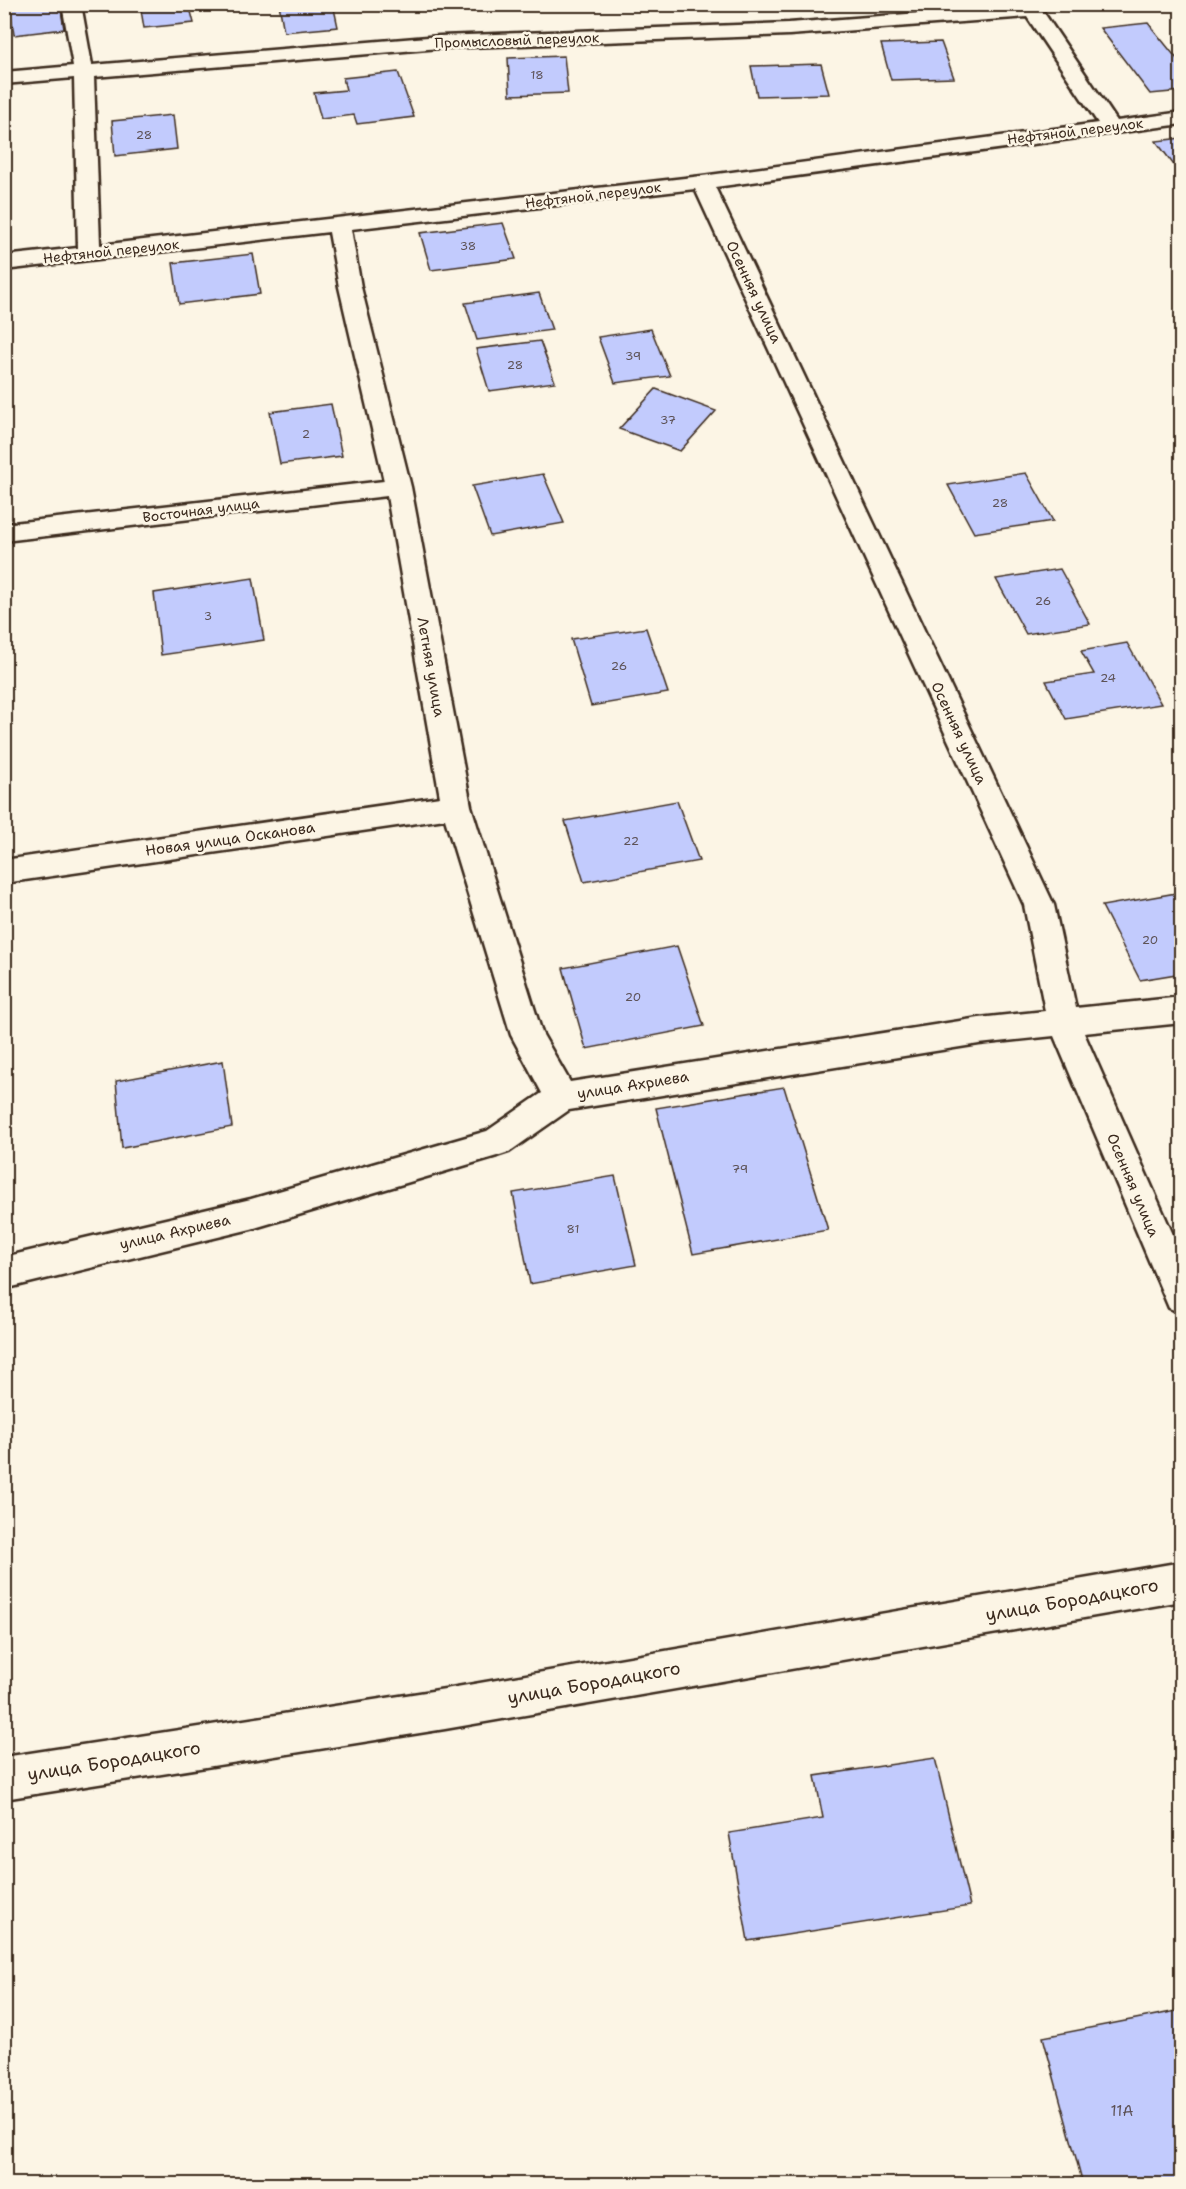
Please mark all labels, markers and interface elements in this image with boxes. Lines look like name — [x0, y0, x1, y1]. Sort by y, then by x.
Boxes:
street label: Промысловый переулок — [434, 28, 600, 52]
house number: 18 — [530, 67, 544, 83]
street label: Нефтяной переулок — [1006, 114, 1145, 148]
house number: 28 — [136, 127, 152, 143]
street label: Нефтяной переулок — [524, 178, 663, 212]
street label: Нефтяной переулок — [42, 235, 181, 267]
street label: Осенняя улица — [721, 237, 787, 347]
house number: 38 — [460, 238, 476, 254]
house number: 39 — [625, 348, 641, 364]
house number: 28 — [507, 357, 523, 373]
house number: 37 — [660, 412, 676, 428]
house number: 2 — [302, 426, 310, 442]
street label: Восточная улица — [142, 494, 261, 526]
house number: 28 — [992, 495, 1008, 511]
house number: 26 — [1035, 593, 1051, 609]
house number: 3 — [204, 608, 212, 624]
street label: Летняя улица — [412, 615, 450, 719]
house number: 26 — [611, 658, 627, 674]
house number: 24 — [1100, 670, 1116, 686]
street label: Осенняя улица — [926, 678, 992, 788]
street label: Новая улица Осканова — [144, 817, 317, 861]
house number: 22 — [623, 833, 639, 849]
house number: 20 — [1142, 932, 1158, 948]
house number: 20 — [625, 989, 641, 1005]
street label: улица Ахриева — [576, 1066, 691, 1104]
street label: Осенняя улица — [1102, 1130, 1164, 1241]
house number: 79 — [732, 1161, 748, 1177]
street label: улица Ахриева — [118, 1209, 233, 1254]
house number: 81 — [567, 1221, 579, 1237]
street label: улица Бородацкого — [984, 1573, 1160, 1627]
street label: улица Бородацкого — [506, 1656, 682, 1710]
street label: улица Бородацкого — [26, 1735, 202, 1787]
house number: 11А — [1111, 2101, 1134, 2121]

